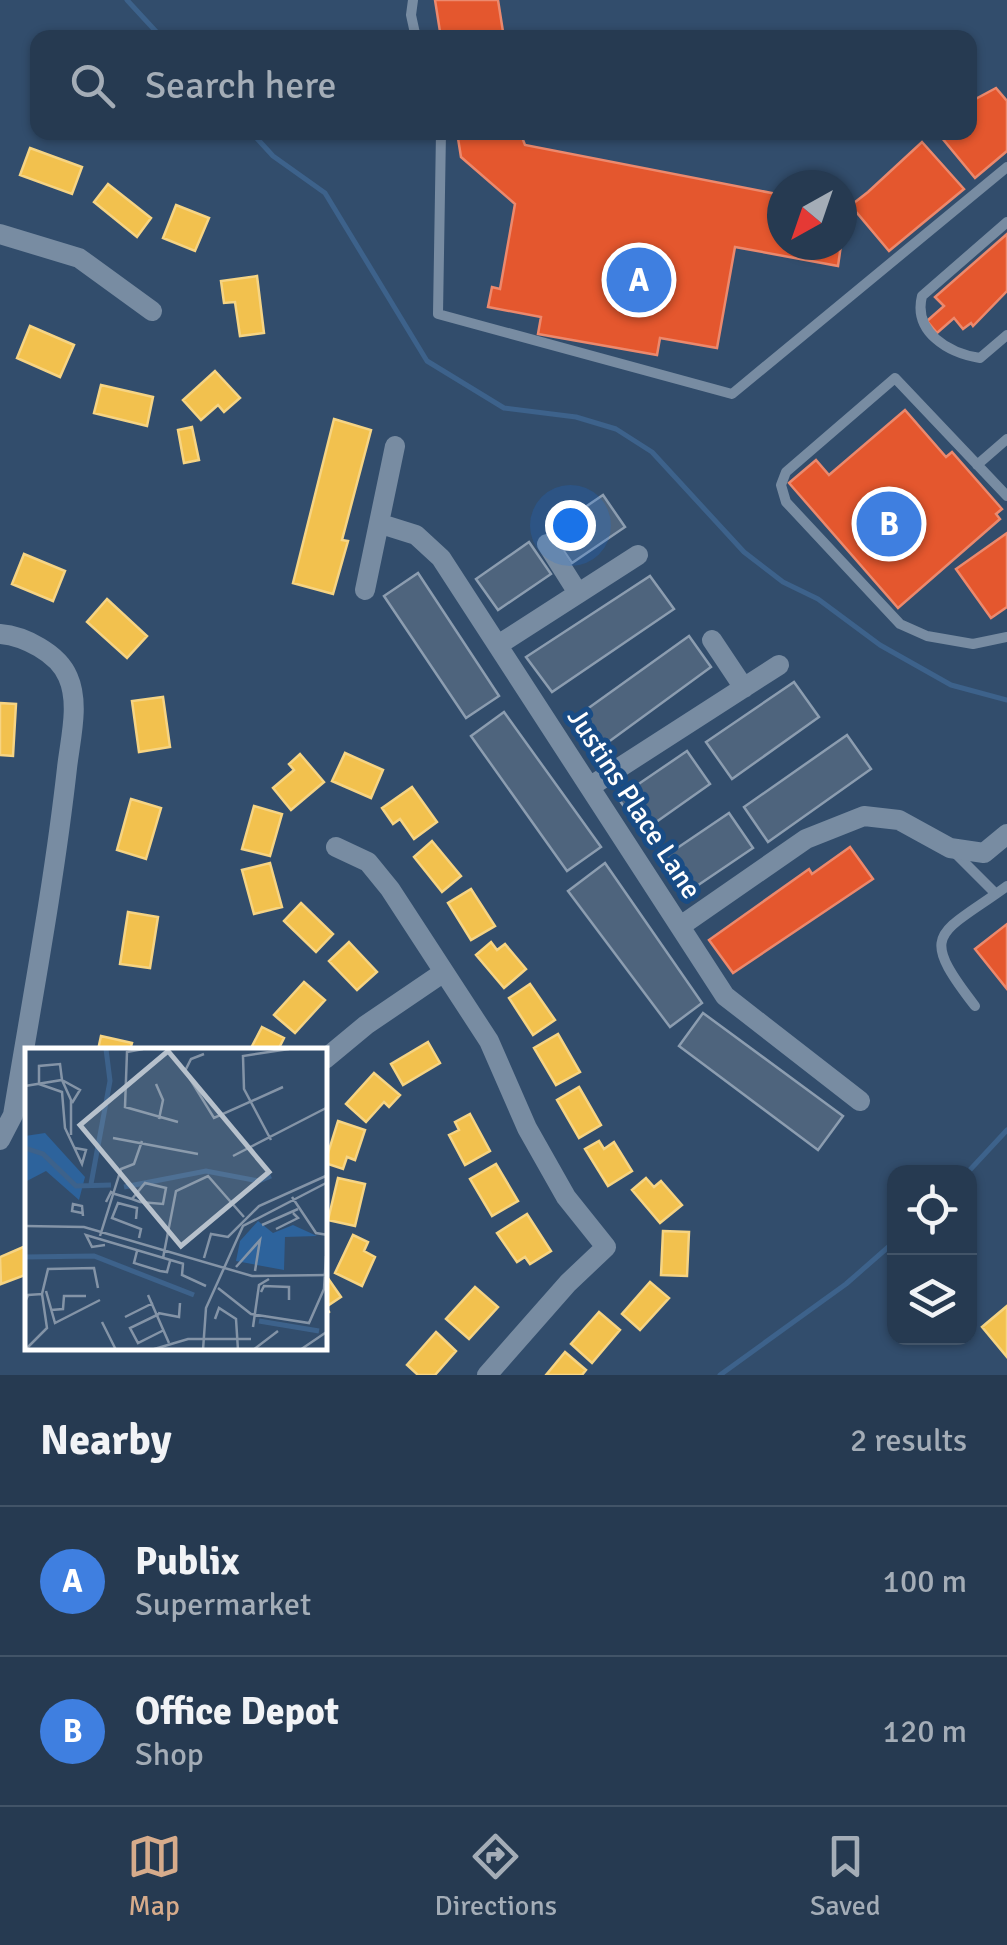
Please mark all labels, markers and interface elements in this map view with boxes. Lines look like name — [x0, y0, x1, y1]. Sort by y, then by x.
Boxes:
search box — [30, 30, 977, 140]
icon: search — [65, 58, 120, 113]
text: Search here — [145, 62, 337, 109]
north arrow — [767, 170, 857, 260]
pin: A — [606, 242, 672, 318]
pin: B — [856, 486, 922, 562]
your location — [545, 500, 596, 551]
street label: Justins Place Lane — [560, 702, 709, 905]
inset map — [25, 1048, 328, 1350]
map controls — [887, 1165, 977, 1345]
button: locate — [887, 1165, 977, 1255]
button: layers — [887, 1255, 977, 1345]
text: Nearby — [40, 1415, 172, 1466]
text: 2 results — [850, 1421, 967, 1460]
text: Publix — [135, 1538, 239, 1585]
text: A — [62, 1562, 83, 1601]
text: 100 m — [883, 1562, 967, 1601]
text: Supermarket — [135, 1585, 311, 1624]
text: Office Depot — [135, 1688, 339, 1735]
text: B — [63, 1712, 82, 1751]
text: 120 m — [883, 1712, 967, 1751]
text: Shop — [135, 1735, 204, 1774]
tab: Map — [127, 1829, 182, 1923]
tab: Directions — [435, 1829, 557, 1923]
tab: Saved — [810, 1829, 880, 1923]

